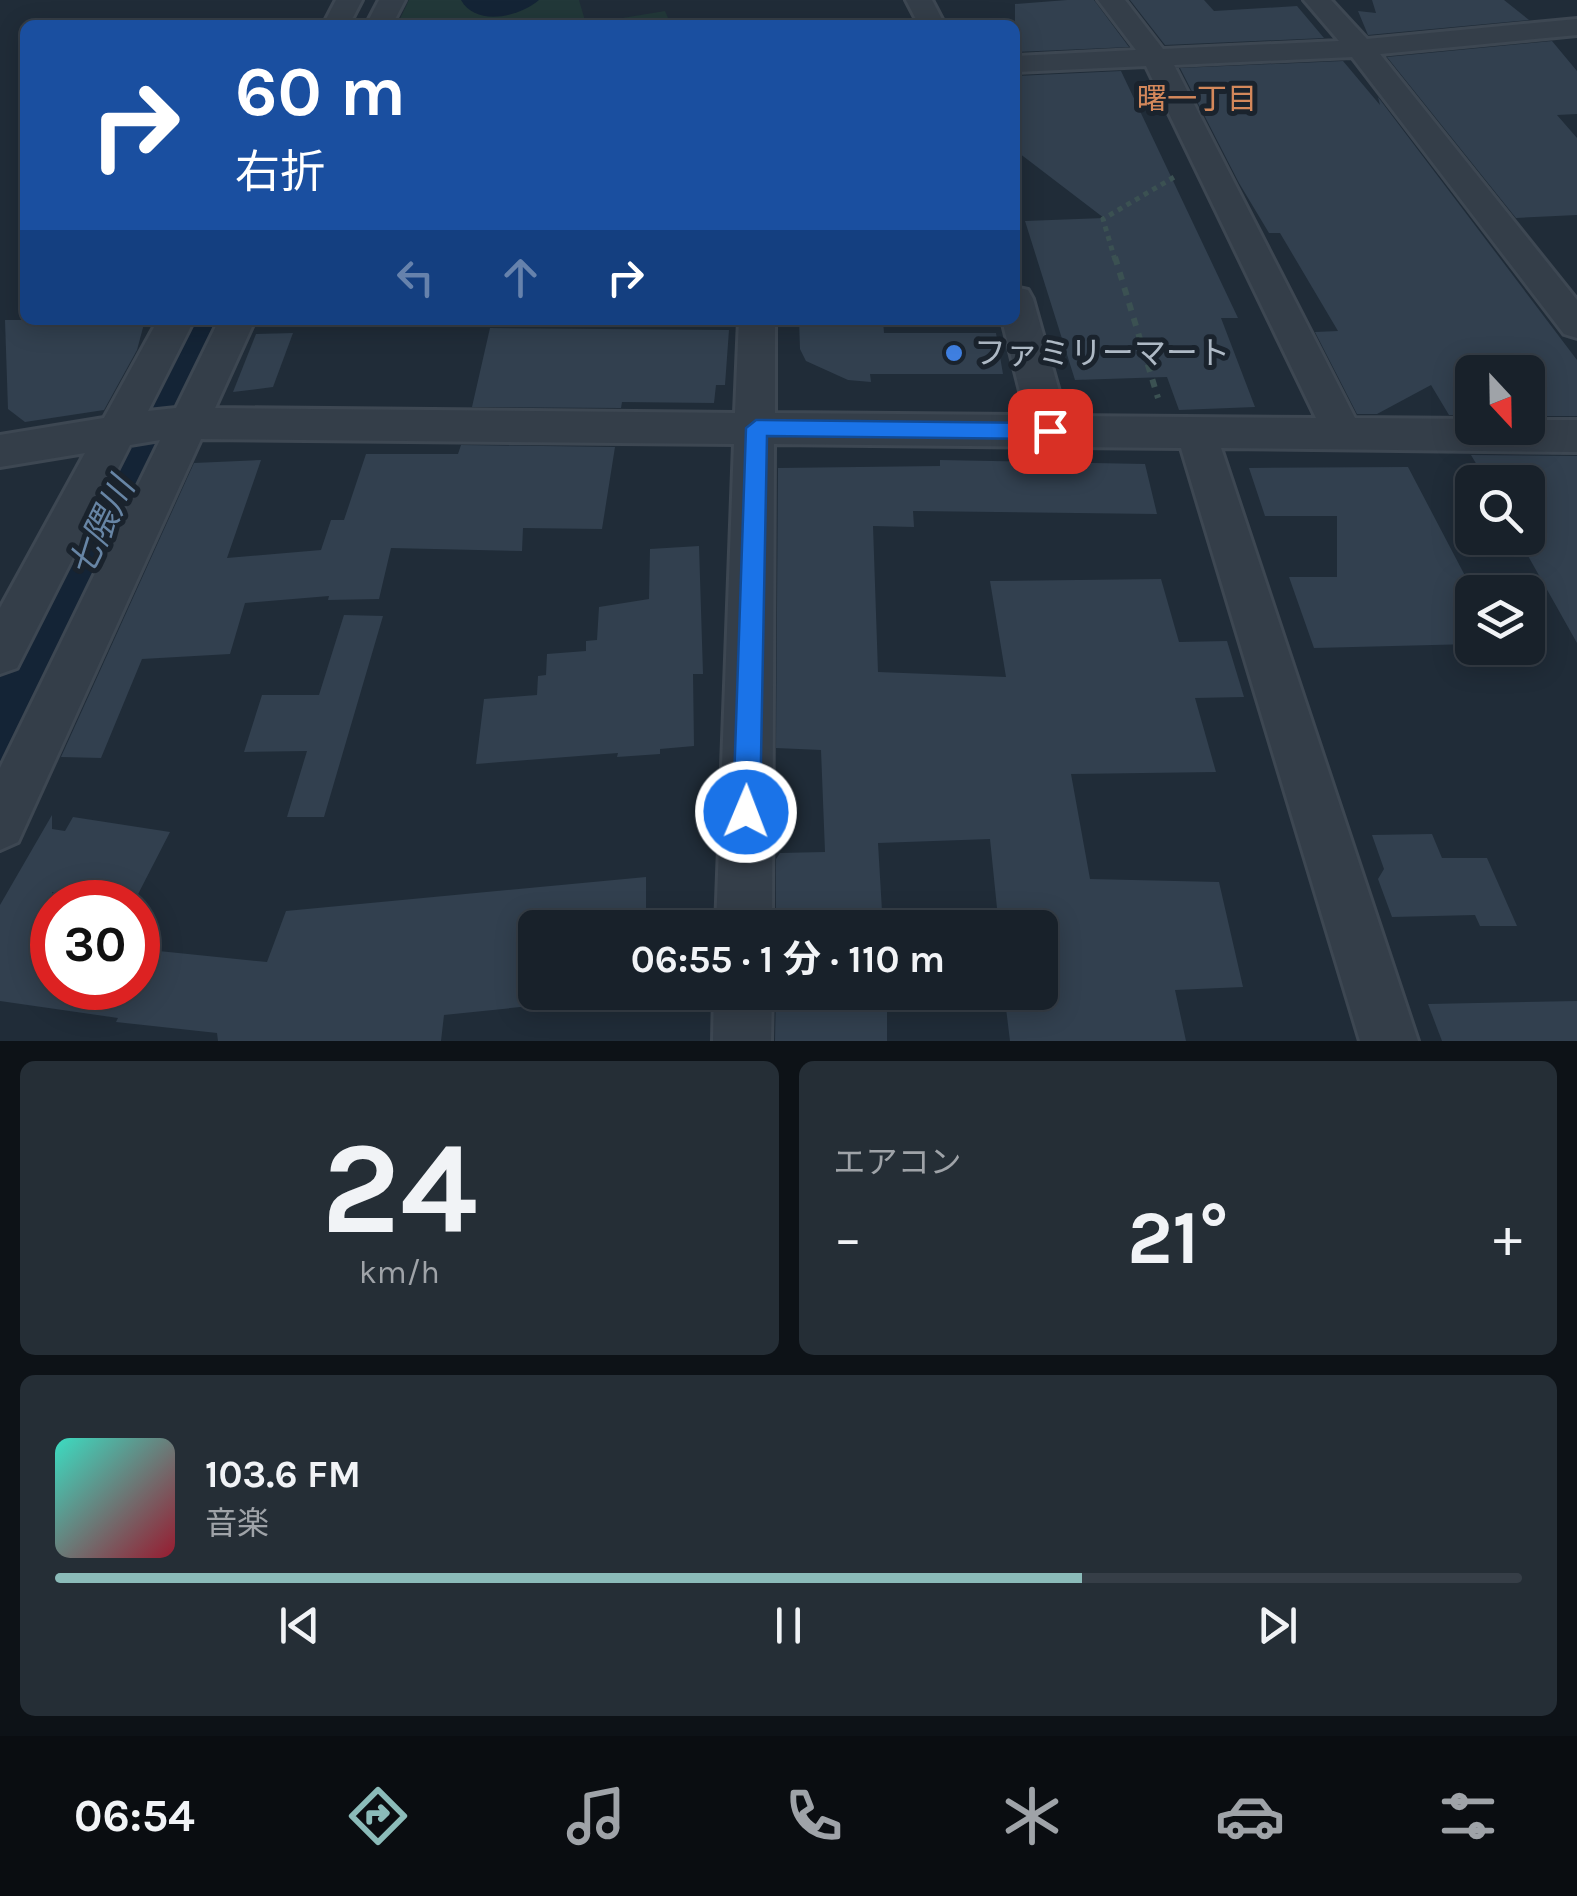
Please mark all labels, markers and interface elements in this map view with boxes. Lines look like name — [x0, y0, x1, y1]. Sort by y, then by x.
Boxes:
text: 60 m — [235, 51, 406, 133]
icon: right — [70, 60, 200, 190]
district label: 曙一丁目 — [1137, 81, 1257, 117]
text: 右折 — [235, 146, 325, 198]
icon: left — [388, 250, 443, 305]
icon: ahead — [493, 250, 548, 305]
icon: right — [598, 250, 653, 305]
place label: ファミリーマート — [974, 335, 1230, 372]
marker: ファミリーマート — [943, 342, 965, 364]
north arrow — [1455, 355, 1545, 445]
map controls — [1455, 355, 1545, 665]
pin — [1008, 389, 1093, 474]
icon: arrive — [1023, 404, 1078, 459]
button: search — [1455, 465, 1545, 555]
water label: 七隈川 — [60, 467, 145, 583]
button: layers — [1455, 575, 1545, 665]
position arrow — [694, 760, 798, 864]
speed limit sign: 30 — [30, 880, 160, 1010]
text: 06:55 · 1 分 · 110 m — [631, 937, 945, 982]
text: 24 — [321, 1113, 477, 1265]
text: エアコン — [834, 1144, 962, 1181]
text: 21° — [1127, 1194, 1228, 1282]
text: − — [834, 1206, 862, 1270]
text: + — [1493, 1206, 1522, 1270]
text: km/h — [359, 1254, 440, 1291]
text: 103.6 FM — [205, 1452, 361, 1497]
text: 音楽 — [205, 1505, 269, 1542]
icon: previous — [272, 1598, 327, 1653]
icon: pause — [761, 1598, 816, 1653]
icon: next — [1250, 1598, 1305, 1653]
icon: directions — [343, 1781, 413, 1851]
icon: music — [561, 1781, 631, 1851]
icon: phone — [779, 1781, 849, 1851]
icon: climate — [997, 1781, 1067, 1851]
icon: car — [1215, 1781, 1285, 1851]
icon: filters — [1433, 1781, 1503, 1851]
text: 06:54 — [74, 1790, 195, 1842]

